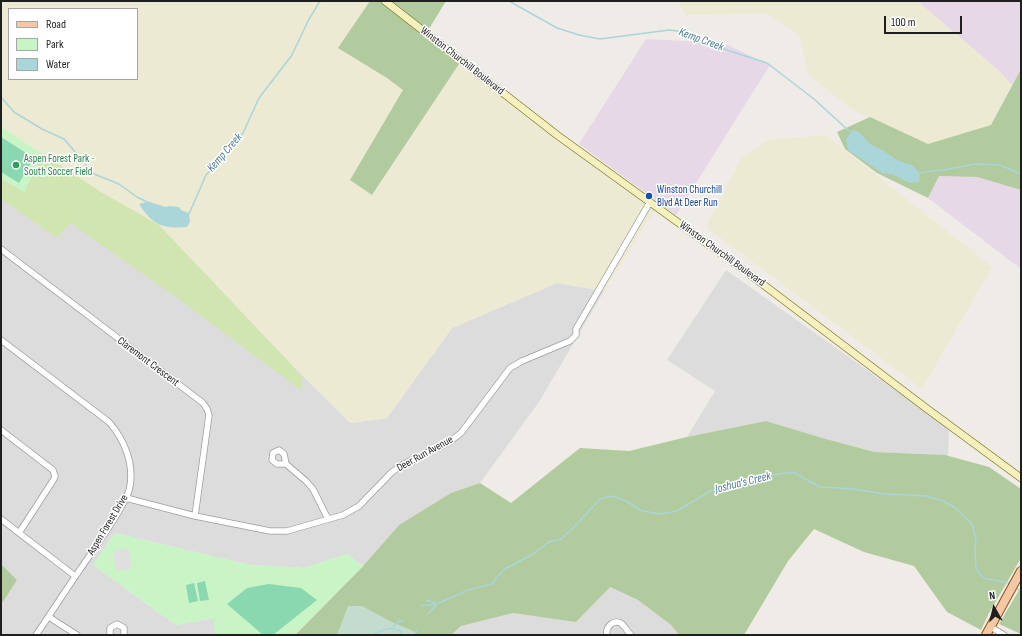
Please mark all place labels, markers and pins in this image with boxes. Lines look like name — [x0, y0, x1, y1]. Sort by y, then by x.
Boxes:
place label: Aspen Forest Park - South Soccer Field — [24, 152, 95, 178]
marker: Aspen Forest Park - South Soccer Field — [11, 160, 21, 170]
place label: Winston Churchill Blvd At Deer Run — [657, 183, 722, 209]
marker: Winston Churchill Blvd At Deer Run — [644, 191, 654, 201]

